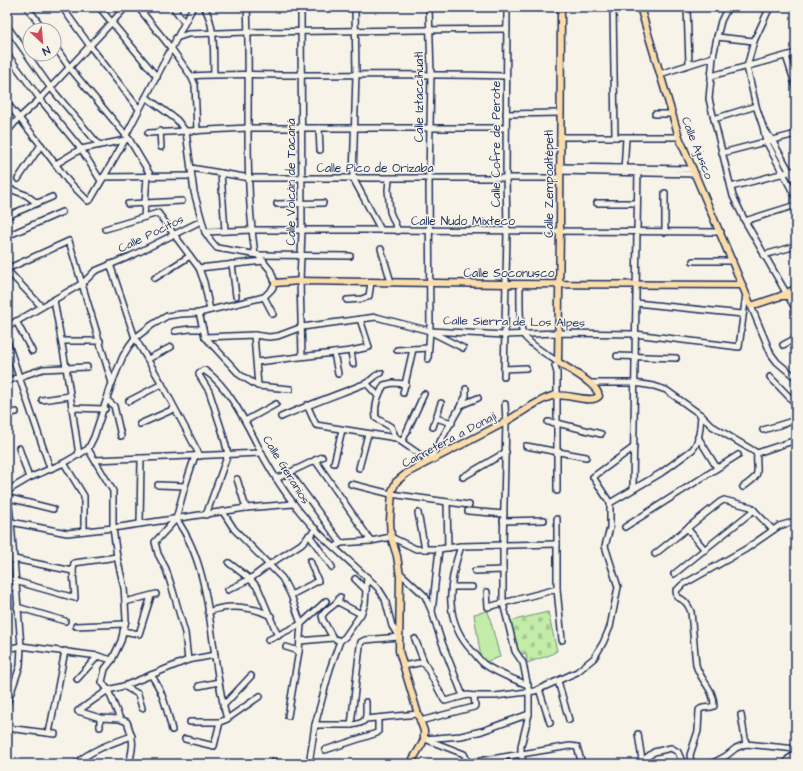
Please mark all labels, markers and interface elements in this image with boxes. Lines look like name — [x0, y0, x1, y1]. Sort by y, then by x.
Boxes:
north arrow — [22, 22, 62, 62]
text: N — [40, 42, 53, 59]
street label: Calle Iztaccíhuatl — [411, 52, 428, 142]
street label: Calle Cofre de Perote — [488, 80, 505, 207]
street label: Calle Ajusco — [677, 114, 717, 182]
street label: Calle Volcán de Tacaná — [283, 118, 300, 246]
street label: Calle Zempoaltépetl — [541, 130, 558, 238]
street label: Calle Pico de Orizaba — [316, 160, 434, 177]
street label: Calle Pocitos — [115, 211, 187, 257]
street label: Calle Nudo Mixteco — [411, 213, 515, 230]
street label: Calle Soconusco — [464, 265, 555, 282]
street label: Calle Sierra de Los Alpes — [443, 312, 585, 332]
street label: Carretera a Donají — [399, 408, 499, 472]
street label: Calle Geranios — [258, 433, 314, 507]

